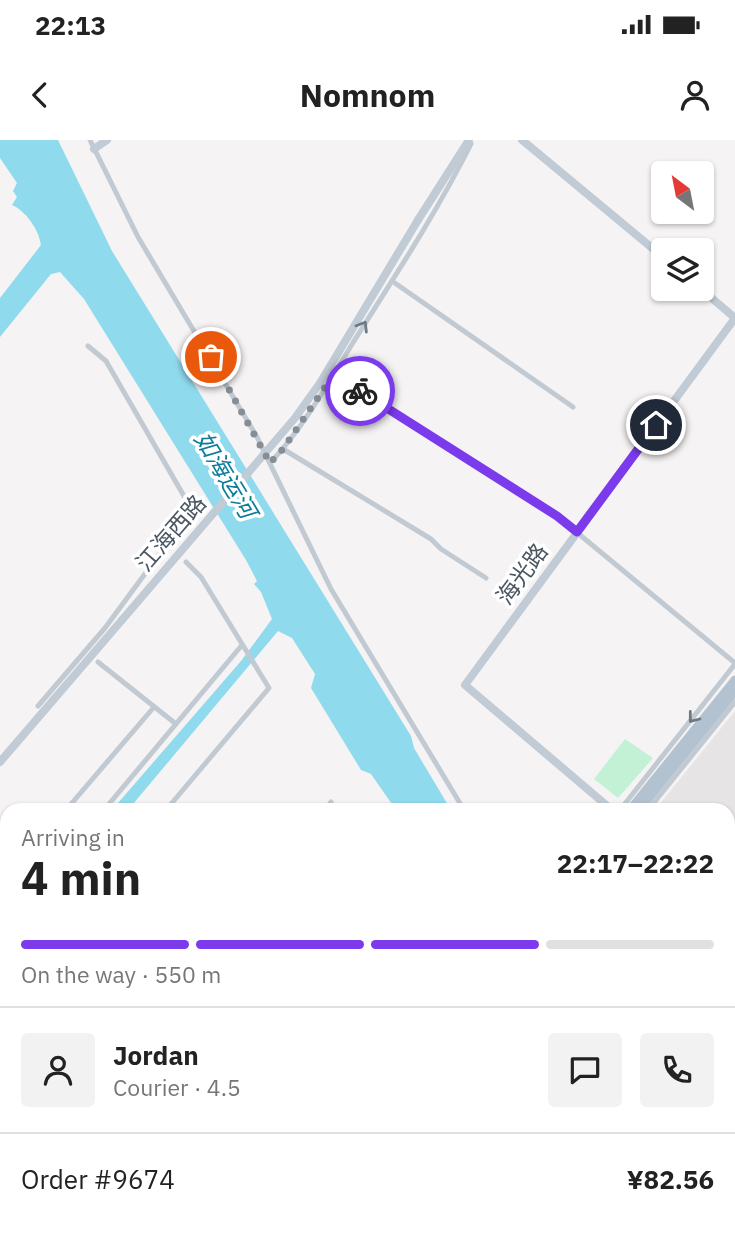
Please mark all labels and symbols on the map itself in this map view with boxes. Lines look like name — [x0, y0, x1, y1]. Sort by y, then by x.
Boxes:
north arrow — [651, 161, 714, 224]
one-way arrow — [355, 321, 368, 334]
pin — [181, 327, 241, 387]
courier — [325, 356, 395, 426]
pin — [626, 395, 686, 455]
water label: 如海运河 — [187, 425, 266, 527]
street label: 江海西路 — [129, 488, 212, 577]
street label: 海光路 — [489, 537, 554, 610]
one-way arrow — [688, 710, 701, 722]

